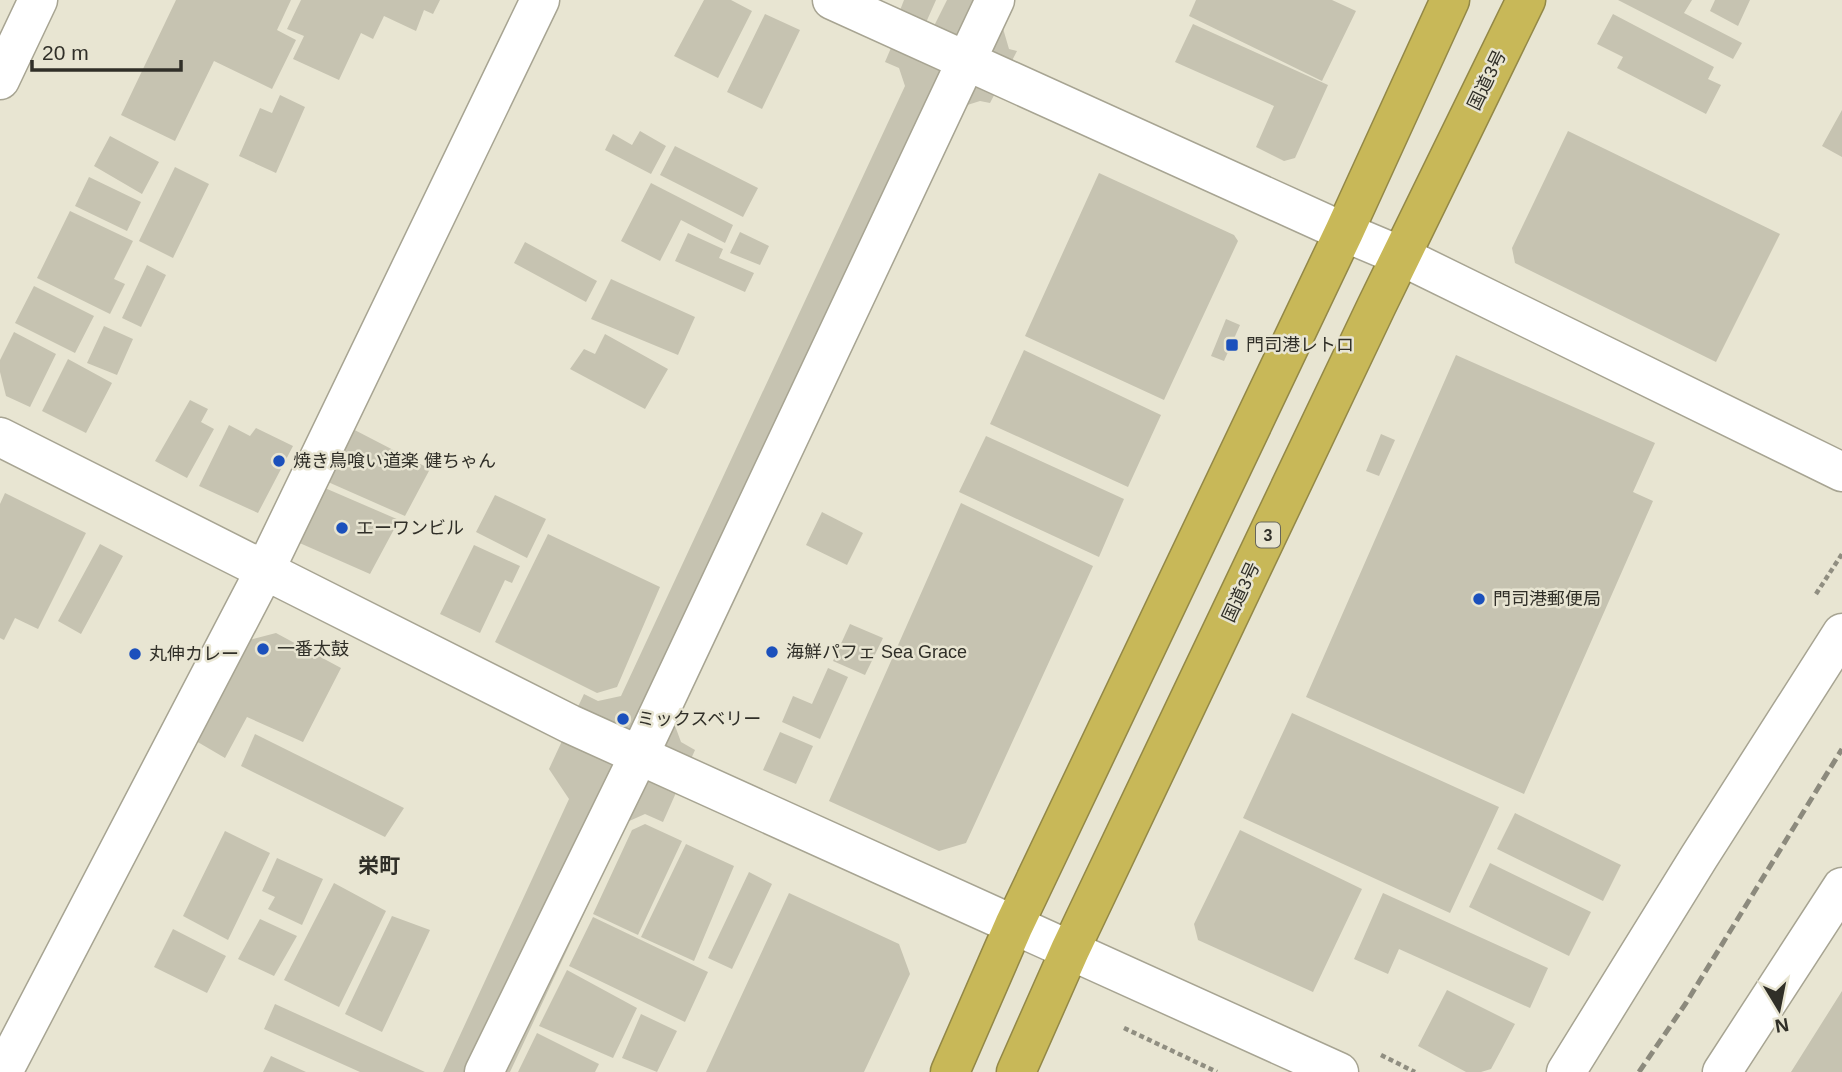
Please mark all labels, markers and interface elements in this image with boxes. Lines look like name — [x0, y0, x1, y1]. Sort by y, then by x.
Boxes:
scale bar — [32, 28, 180, 72]
text: 20 m — [42, 41, 89, 64]
street label: 国道3号 — [1464, 47, 1510, 113]
place label: 門司港レトロ — [1246, 335, 1354, 355]
marker: 門司港レトロ — [1224, 337, 1240, 353]
place label: 焼き鳥喰い道楽 健ちゃん — [293, 451, 496, 471]
marker: 焼き鳥喰い道楽 健ちゃん — [271, 453, 287, 469]
place label: エーワンビル — [356, 518, 464, 538]
marker: エーワンビル — [334, 520, 350, 536]
road number: 3 — [1256, 522, 1280, 548]
street label: 国道3号 — [1218, 559, 1264, 625]
place label: 門司港郵便局 — [1493, 589, 1601, 609]
marker: 門司港郵便局 — [1471, 591, 1487, 607]
place label: 一番太鼓 — [277, 639, 349, 659]
marker: 一番太鼓 — [255, 641, 271, 657]
place label: 海鮮パフェ Sea Grace — [786, 642, 967, 662]
place label: 丸伸カレー — [149, 644, 239, 664]
marker: 海鮮パフェ Sea Grace — [764, 644, 780, 660]
marker: 丸伸カレー — [127, 646, 143, 662]
place label: ミックスベリー — [637, 709, 761, 729]
marker: ミックスベリー — [615, 711, 631, 727]
district label: 栄町 — [358, 854, 400, 877]
north arrow — [1744, 974, 1814, 1044]
text: N — [1773, 1014, 1790, 1037]

